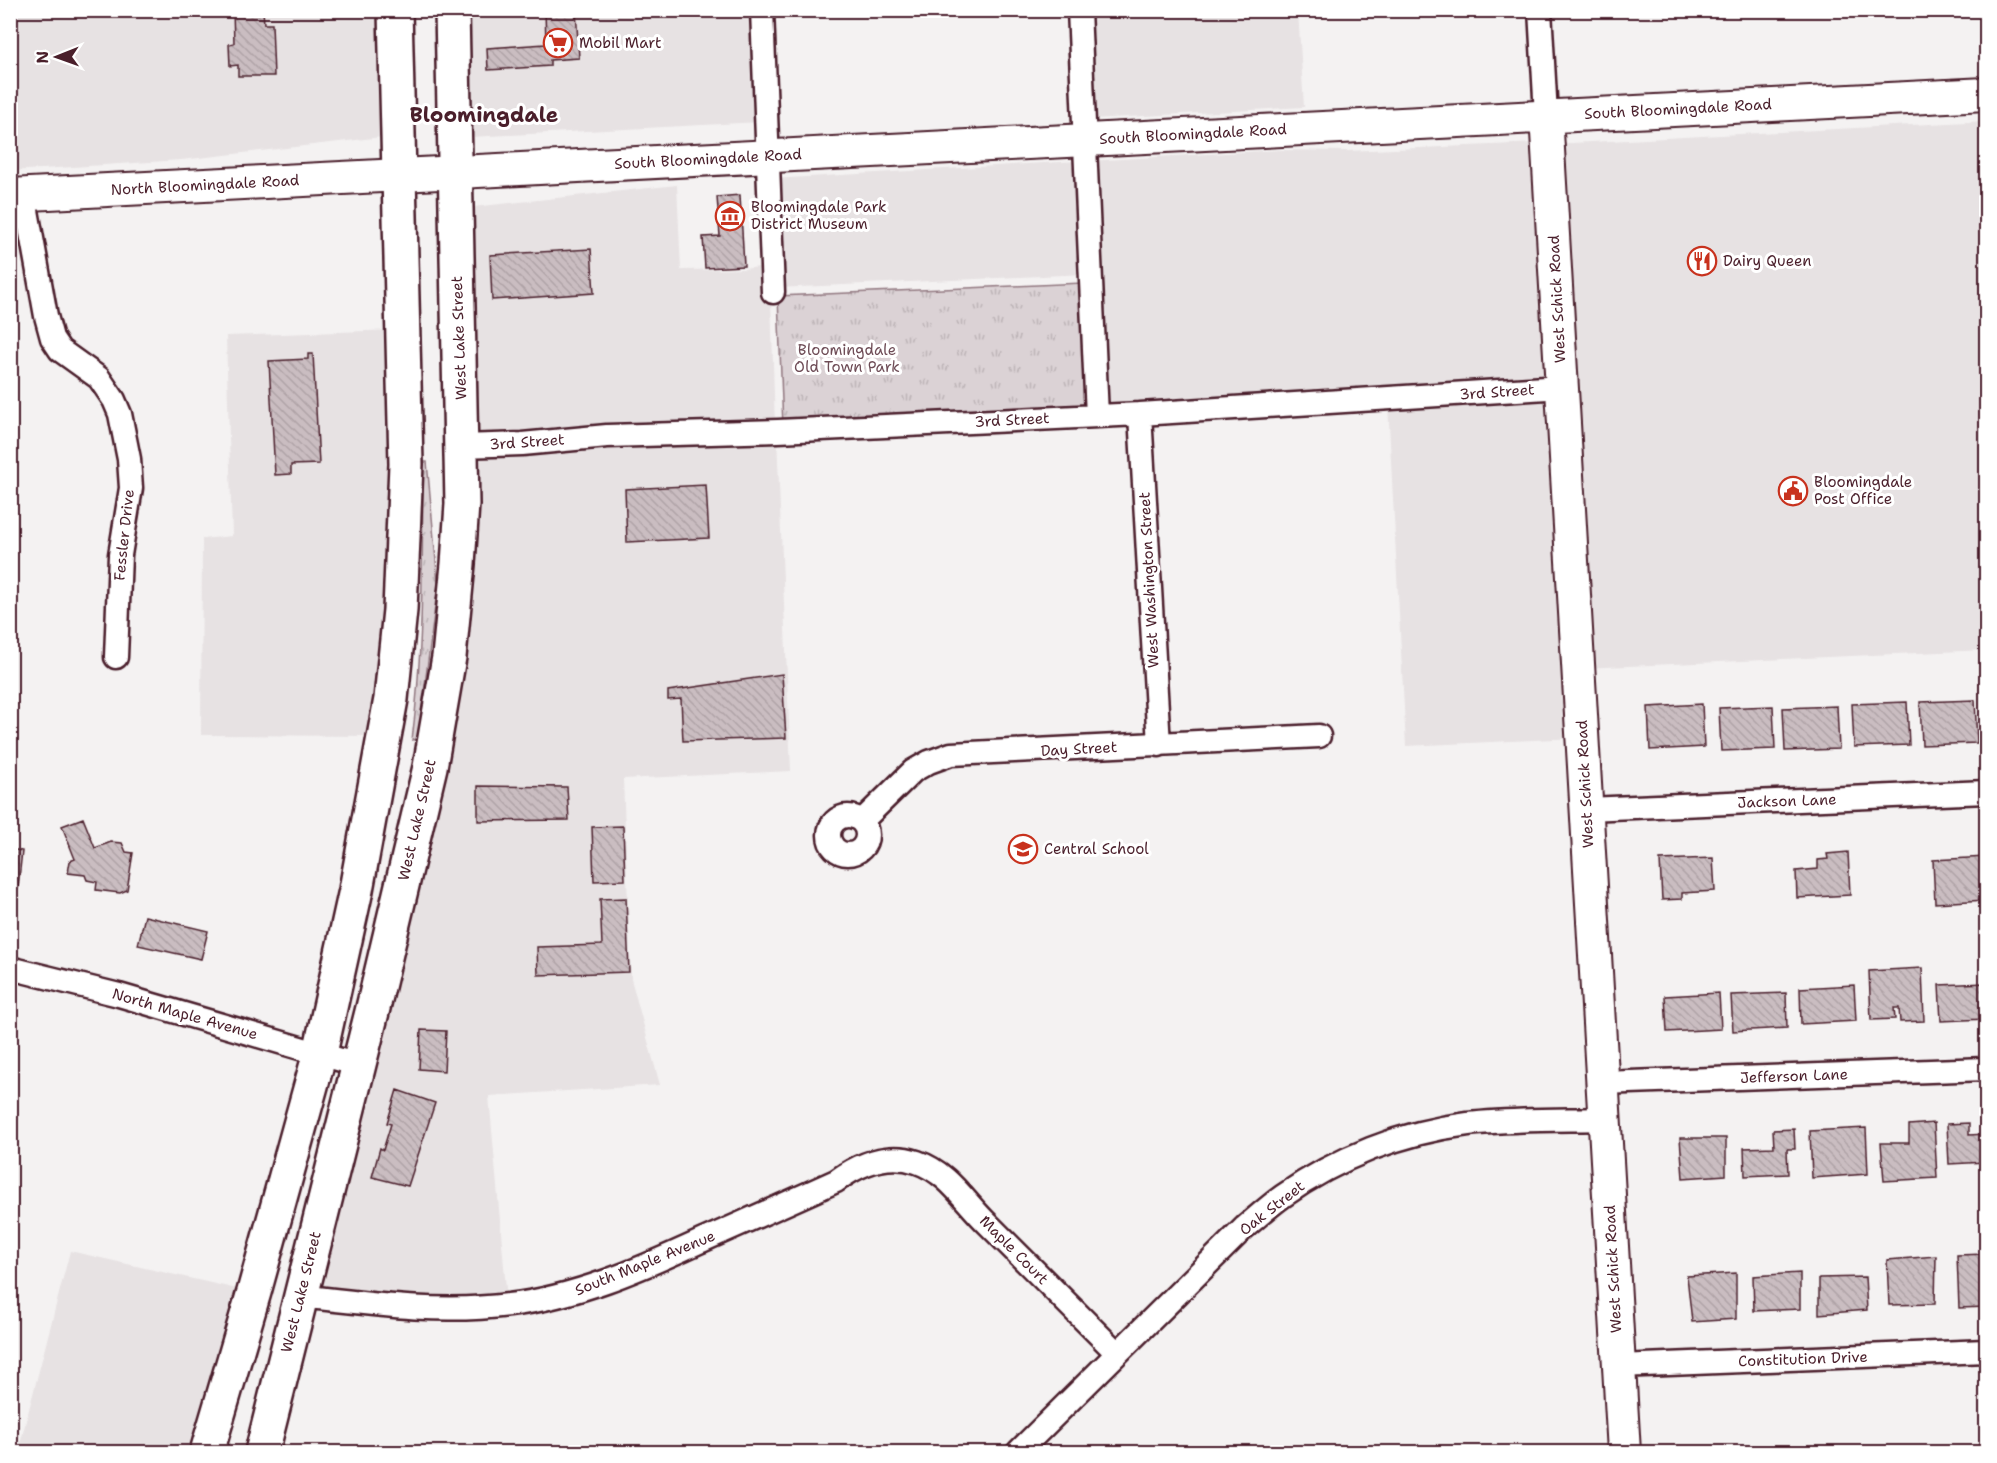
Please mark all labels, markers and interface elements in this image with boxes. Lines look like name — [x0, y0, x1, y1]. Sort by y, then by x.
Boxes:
north arrow — [27, 27, 87, 87]
supermarket icon: Mobil Mart — [542, 27, 574, 59]
place label: Mobil Mart — [579, 33, 661, 53]
text: N — [32, 51, 53, 64]
street label: South Bloomingdale Road — [1584, 94, 1773, 124]
district label: Bloomingdale — [410, 101, 558, 129]
street label: South Bloomingdale Road — [1099, 119, 1288, 149]
street label: South Bloomingdale Road — [614, 144, 803, 174]
street label: North Bloomingdale Road — [110, 170, 300, 200]
place label: Bloomingdale Park District Museum — [751, 197, 887, 234]
museum icon: Bloomingdale Park District Museum — [714, 200, 746, 232]
street label: West Schick Road — [1544, 234, 1570, 364]
restaurant icon: Dairy Queen — [1686, 245, 1718, 277]
place label: Dairy Queen — [1723, 251, 1812, 271]
street label: West Lake Street — [447, 276, 471, 400]
park label: Bloomingdale Old Town Park — [794, 340, 900, 377]
street label: 3rd Street — [1459, 379, 1535, 405]
street label: 3rd Street — [974, 408, 1050, 432]
street label: 3rd Street — [489, 429, 565, 455]
place label: Bloomingdale Post Office — [1814, 472, 1912, 509]
public building icon: Bloomingdale Post Office — [1777, 475, 1809, 507]
street label: Fessler Drive — [109, 488, 139, 582]
street label: West Washington Street — [1134, 492, 1164, 668]
street label: West Schick Road — [1572, 719, 1598, 849]
street label: Day Street — [1040, 737, 1118, 761]
street label: West Lake Street — [393, 757, 441, 883]
street label: Jackson Lane — [1737, 789, 1837, 813]
school or university icon: Central School — [1007, 833, 1039, 865]
place label: Central School — [1044, 839, 1149, 859]
street label: North Maple Avenue — [110, 984, 260, 1044]
street label: Jefferson Lane — [1740, 1064, 1848, 1088]
street label: Oak Street — [1235, 1176, 1309, 1240]
street label: West Schick Road — [1600, 1204, 1626, 1334]
street label: Maple Court — [975, 1211, 1053, 1289]
street label: South Maple Avenue — [572, 1226, 718, 1300]
street label: West Lake Street — [276, 1229, 326, 1355]
street label: Constitution Drive — [1738, 1347, 1868, 1371]

